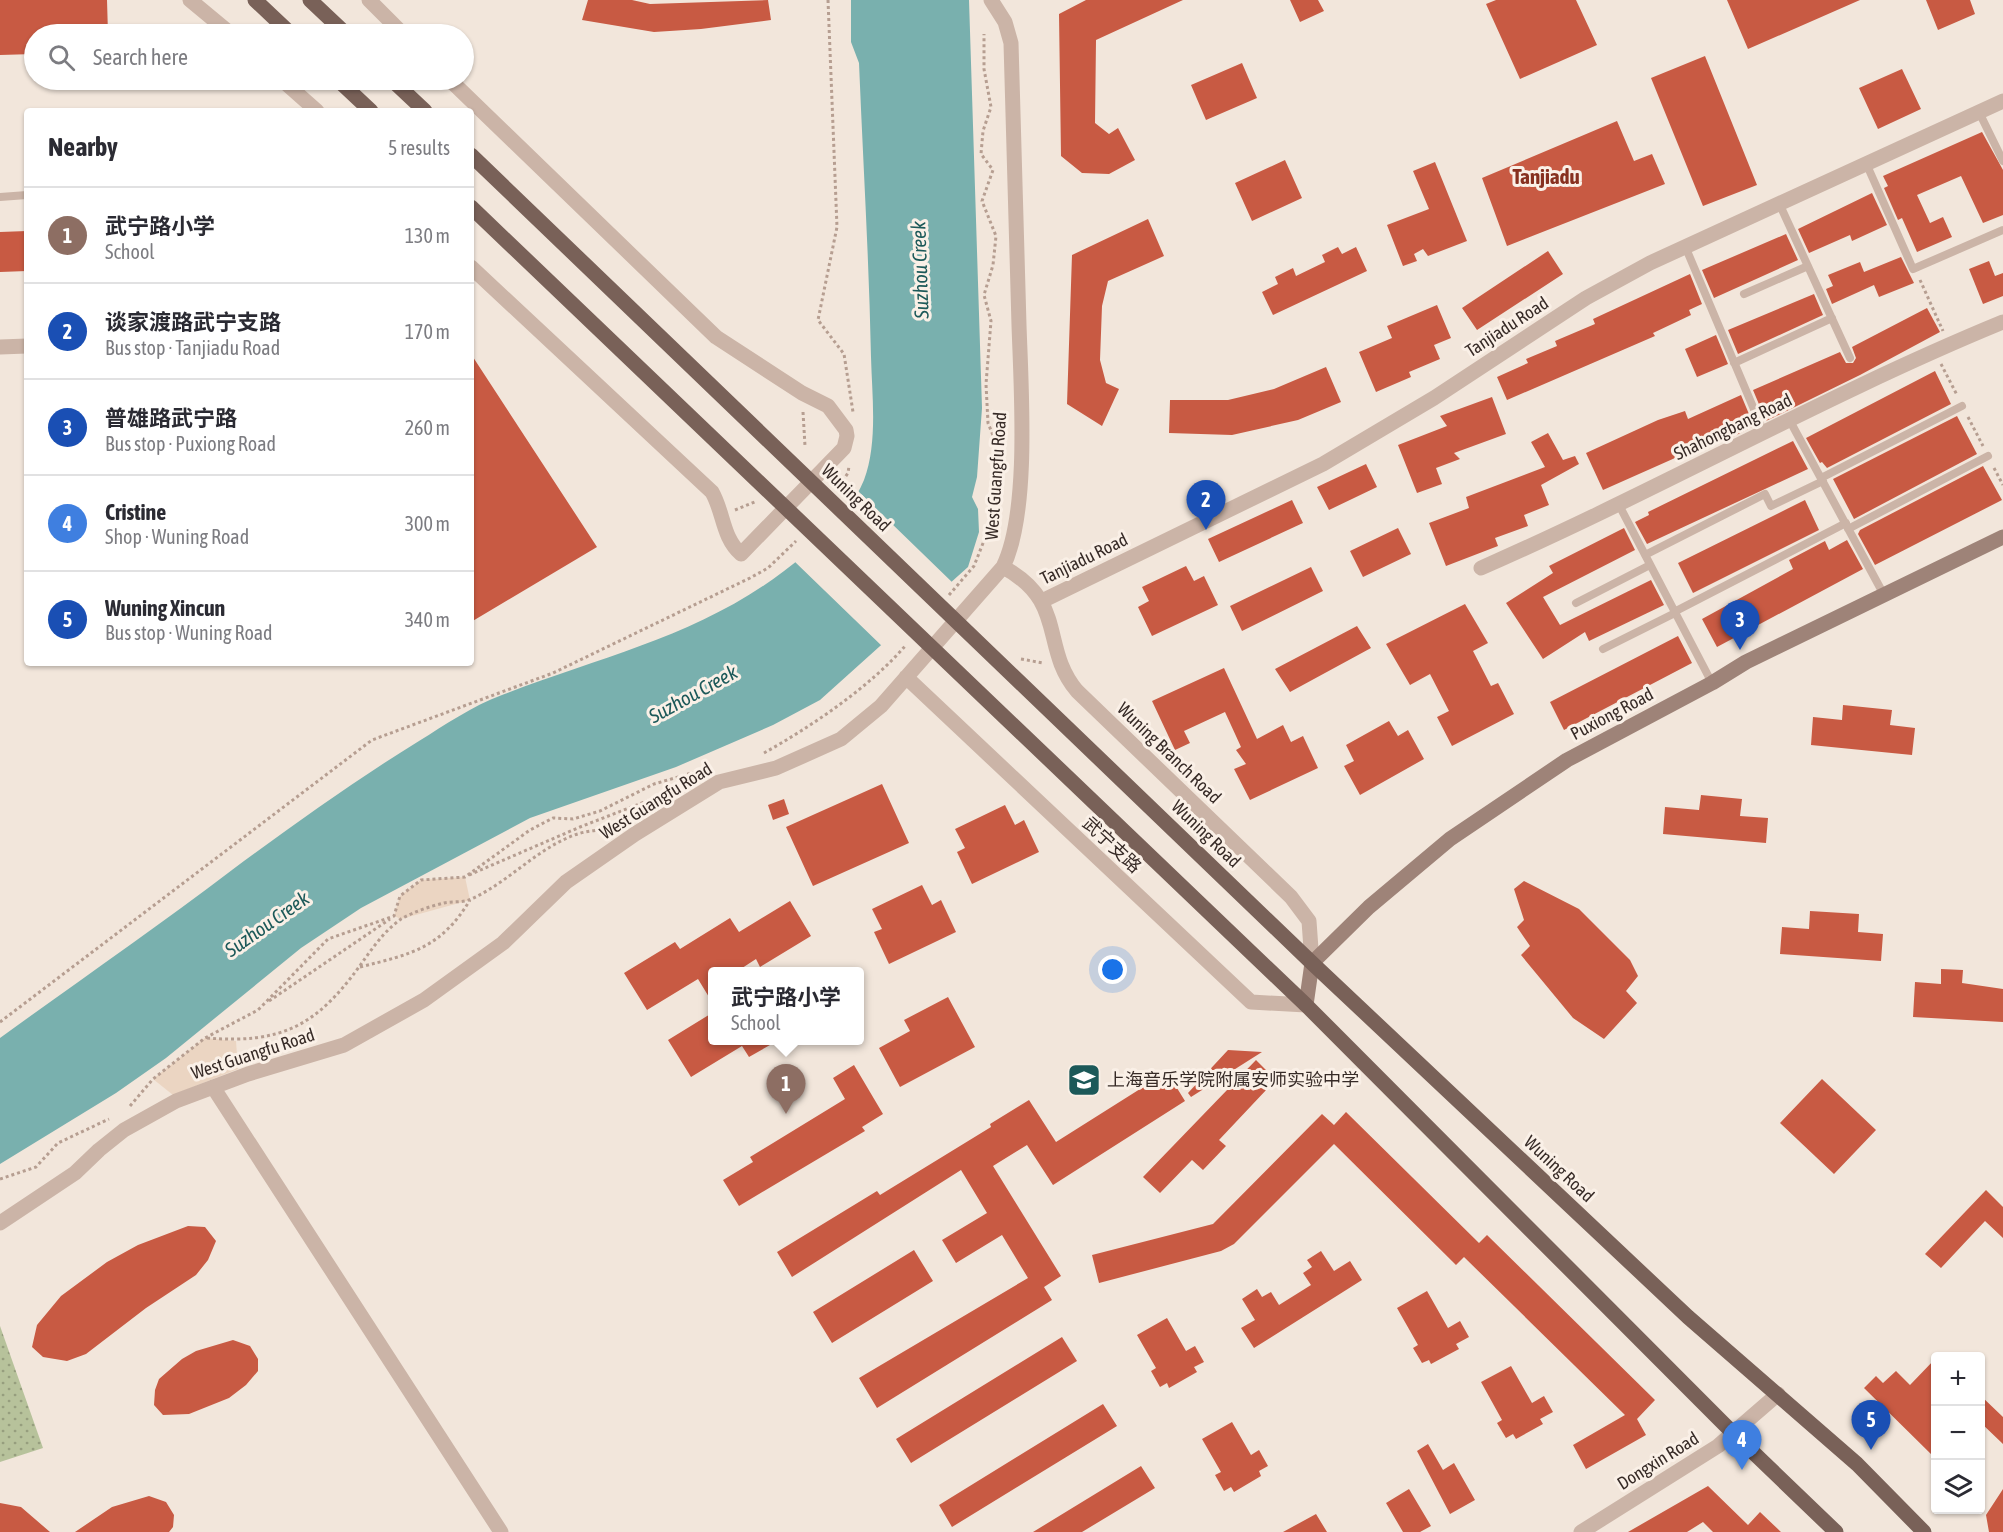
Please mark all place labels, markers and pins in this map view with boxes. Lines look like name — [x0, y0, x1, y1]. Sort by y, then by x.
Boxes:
pin: 2 — [1186, 480, 1226, 530]
pin: 3 — [1720, 600, 1760, 650]
school or university icon: 上海音乐学院附属安师实验中学 — [1066, 1062, 1102, 1098]
pin: 1 — [766, 1064, 806, 1114]
place label: 上海音乐学院附属安师实验中学 — [1107, 1069, 1359, 1090]
pin: 5 — [1852, 1400, 1890, 1450]
pin: 4 — [1722, 1420, 1762, 1470]

